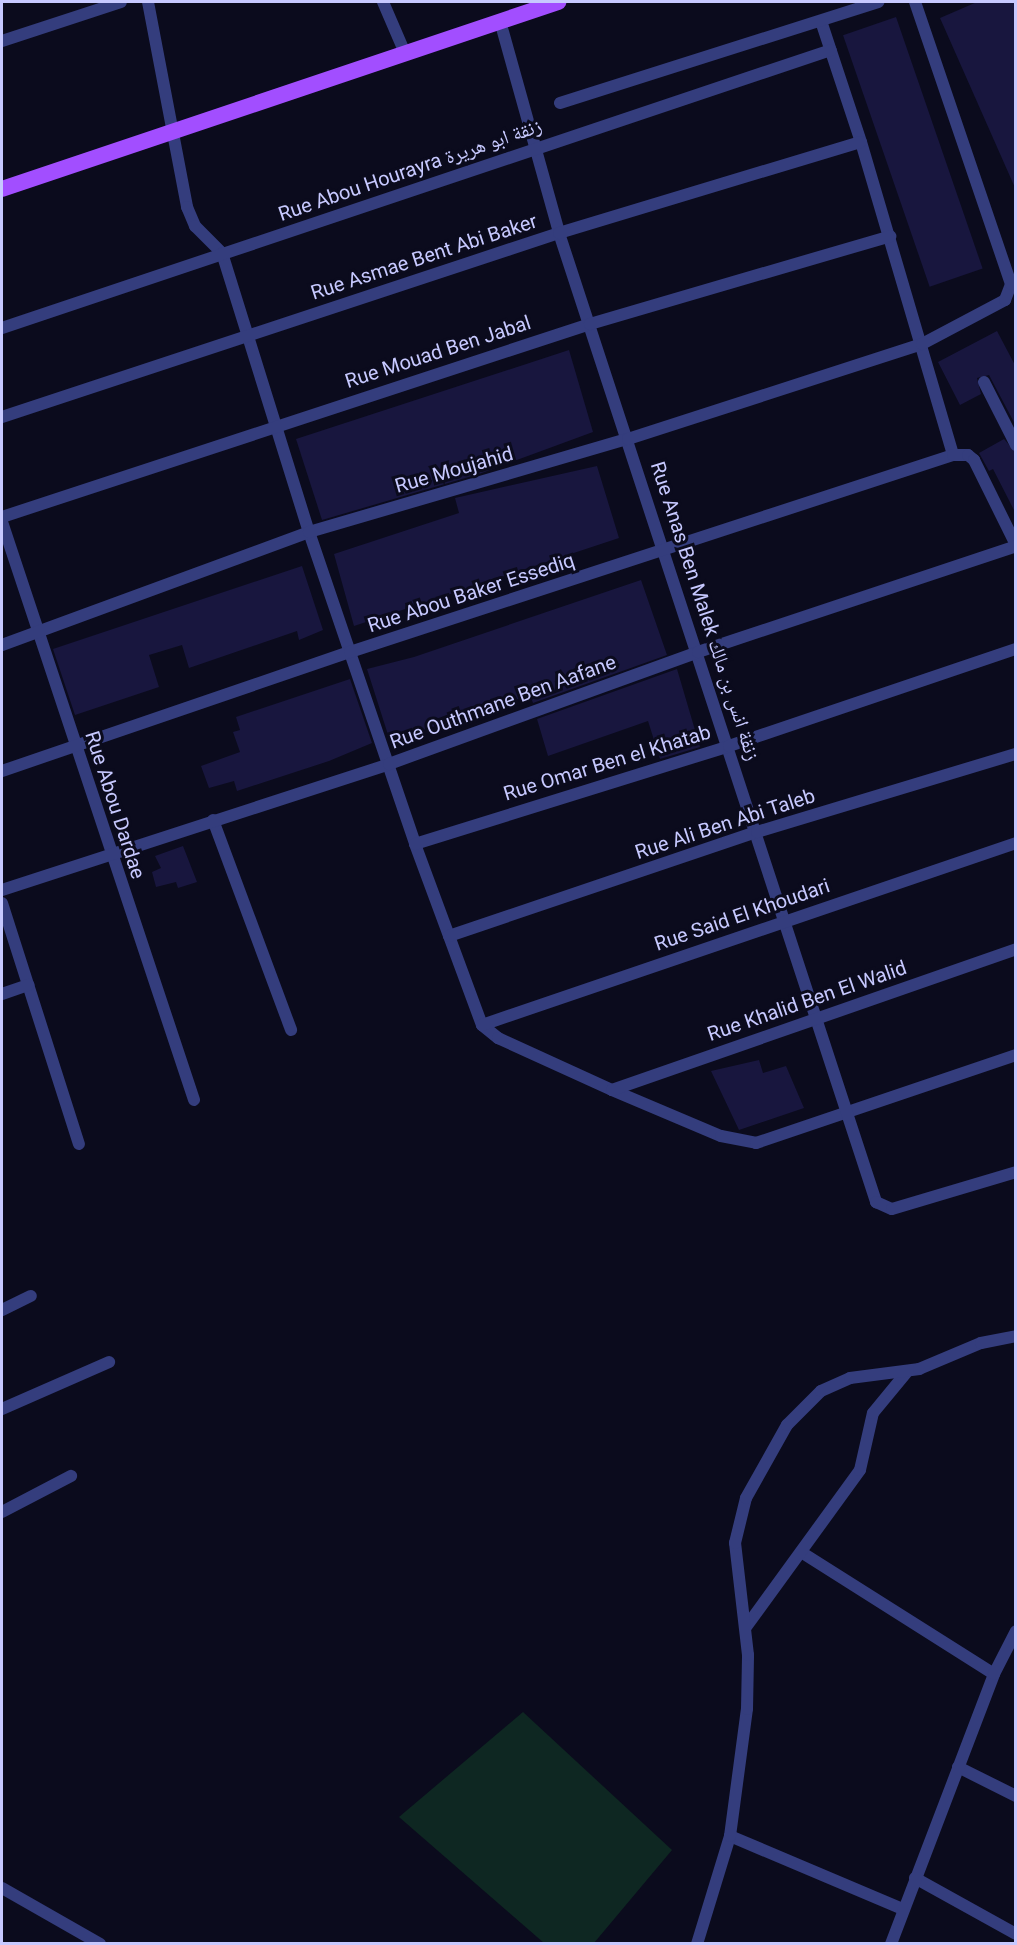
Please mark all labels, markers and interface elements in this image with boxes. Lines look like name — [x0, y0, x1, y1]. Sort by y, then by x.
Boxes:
street label: Rue Abou Hourayra زنقة ابو هريرة — [275, 114, 545, 226]
street label: Rue Asmae Bent Abi Baker — [308, 209, 540, 305]
street label: Rue Mouad Ben Jabal — [342, 311, 534, 393]
street label: Rue Moujahid — [392, 442, 516, 498]
street label: Rue Anas Ben Malek زنقة انس بن مالك — [645, 458, 765, 764]
street label: Rue Abou Baker Essediq — [364, 548, 578, 638]
street label: Rue Outhmane Ben Aafane — [387, 650, 619, 754]
street label: Rue Omar Ben el Khatab — [500, 720, 714, 806]
street label: Rue Abou Dardae — [80, 728, 150, 882]
street label: Rue Ali Ben Abi Taleb — [632, 784, 818, 864]
street label: Rue Said El Khoudari — [651, 874, 833, 956]
street label: Rue Khalid Ben El Walid — [704, 956, 910, 1046]

